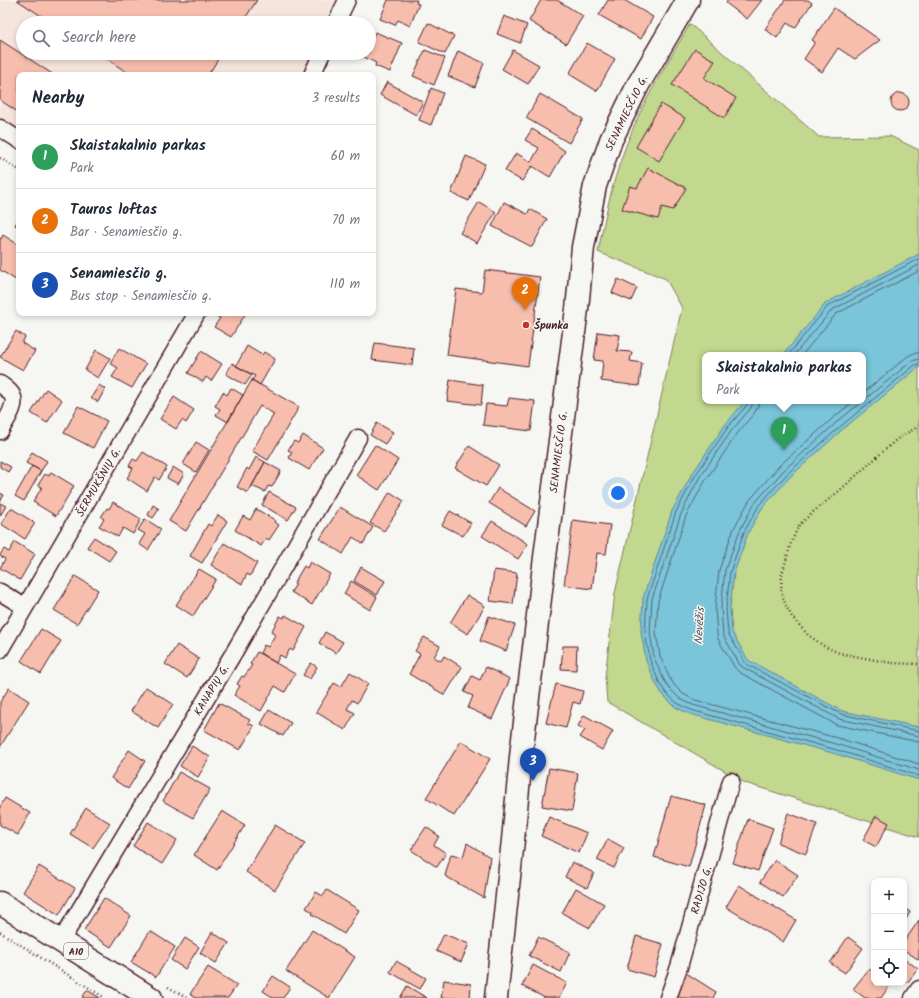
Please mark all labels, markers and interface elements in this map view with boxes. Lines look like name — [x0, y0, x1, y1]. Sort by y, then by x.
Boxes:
search box — [16, 16, 376, 60]
text: Search here — [62, 26, 136, 50]
icon: search — [30, 27, 52, 49]
street label: SENAMIESČIO G. — [601, 73, 653, 154]
text: Nearby — [32, 85, 84, 112]
text: 3 results — [312, 88, 360, 109]
text: Skaistakalnio parkas — [70, 134, 206, 158]
text: 1 — [43, 146, 47, 167]
text: 60 m — [331, 146, 360, 167]
text: Park — [70, 158, 94, 179]
text: Tauros loftas — [70, 198, 157, 222]
text: 2 — [41, 210, 49, 231]
text: 70 m — [332, 210, 360, 231]
text: Bar · Senamiesčio g. — [70, 222, 182, 243]
text: Senamiesčio g. — [70, 262, 167, 286]
text: 3 — [41, 274, 49, 295]
text: 110 m — [330, 274, 360, 295]
pin: 2 — [512, 277, 538, 310]
text: Bus stop · Senamiesčio g. — [70, 286, 211, 307]
place label: Špunka — [534, 317, 569, 335]
marker: Špunka — [521, 320, 531, 330]
popup — [702, 352, 866, 404]
text: Skaistakalnio parkas — [716, 356, 852, 380]
text: Park — [716, 380, 740, 401]
street label: SENAMIESČIO G. — [545, 410, 573, 494]
pin: 1 — [771, 417, 797, 450]
street label: ŠERMUKŠNIŲ G. — [72, 445, 126, 520]
your location — [608, 483, 628, 503]
water label: Nevėžis — [689, 605, 710, 645]
street label: KANAPIŲ G. — [190, 662, 234, 720]
pin: 3 — [520, 748, 546, 781]
street label: RADIJO G. — [687, 864, 717, 916]
map controls — [871, 878, 907, 986]
button: + — [871, 878, 907, 914]
button: − — [871, 914, 907, 950]
road number: A10 — [64, 943, 88, 959]
button: locate — [871, 950, 907, 986]

